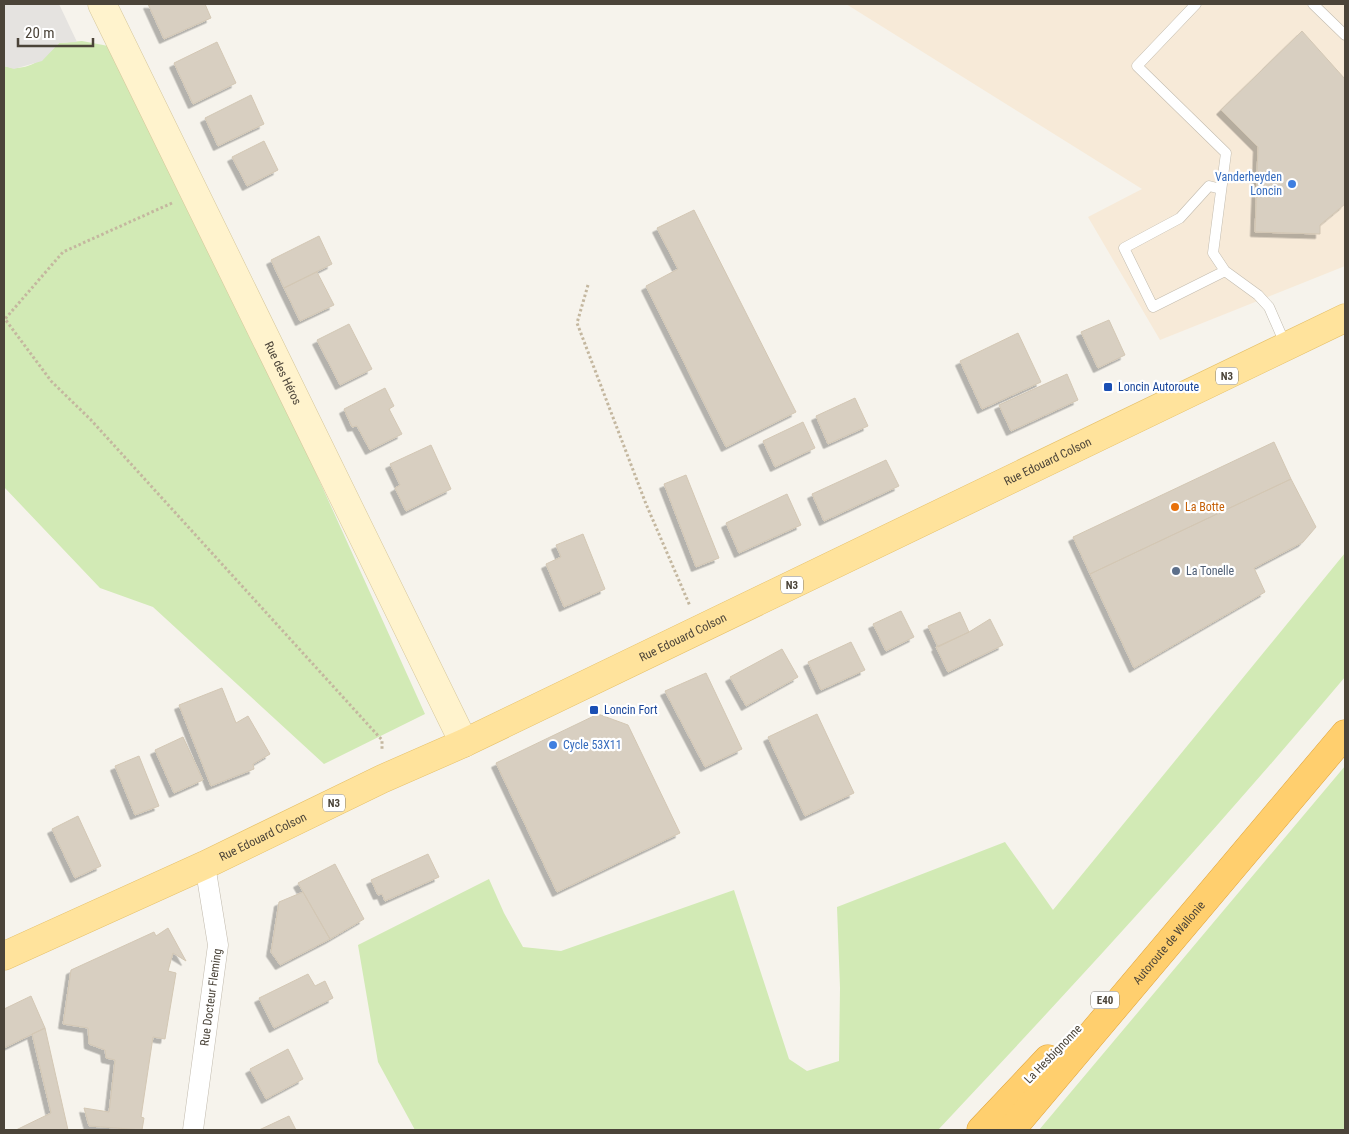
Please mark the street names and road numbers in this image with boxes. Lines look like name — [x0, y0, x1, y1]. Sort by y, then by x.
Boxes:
street label: Rue des Héros — [261, 339, 304, 407]
road number: N3 — [1216, 368, 1238, 384]
street label: Rue Edouard Colson — [1002, 434, 1094, 488]
road number: N3 — [781, 576, 803, 594]
street label: Rue Edouard Colson — [637, 610, 729, 664]
road number: N3 — [323, 794, 345, 811]
street label: Rue Edouard Colson — [217, 810, 309, 864]
street label: Autoroute de Wallonie — [1130, 898, 1208, 987]
street label: Rue Docteur Fleming — [197, 948, 224, 1047]
road number: E40 — [1091, 992, 1119, 1008]
street label: La Hesbignonne — [1021, 1021, 1085, 1086]

